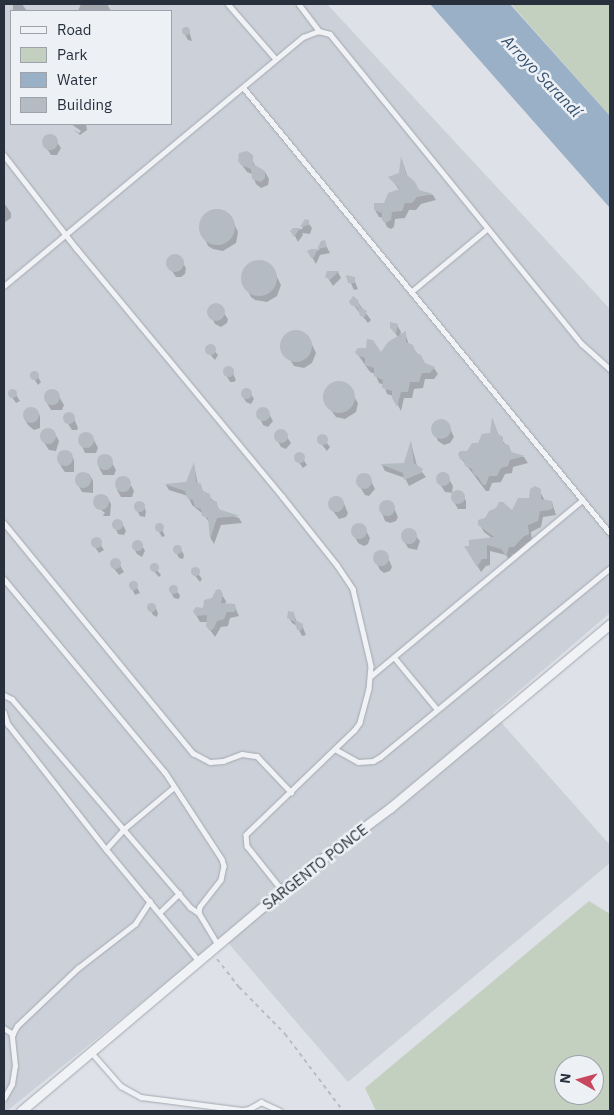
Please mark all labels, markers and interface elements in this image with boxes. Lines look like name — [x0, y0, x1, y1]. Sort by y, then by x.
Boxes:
legend — [10, 10, 172, 125]
text: Road — [57, 20, 92, 39]
water label: Arroyo Sarandí — [498, 31, 586, 121]
text: Park — [57, 45, 87, 64]
text: Water — [57, 70, 97, 89]
text: Building — [57, 95, 112, 114]
street label: SARGENTO PONCE — [259, 820, 371, 914]
north arrow — [554, 1055, 604, 1105]
text: N — [556, 1072, 575, 1084]

